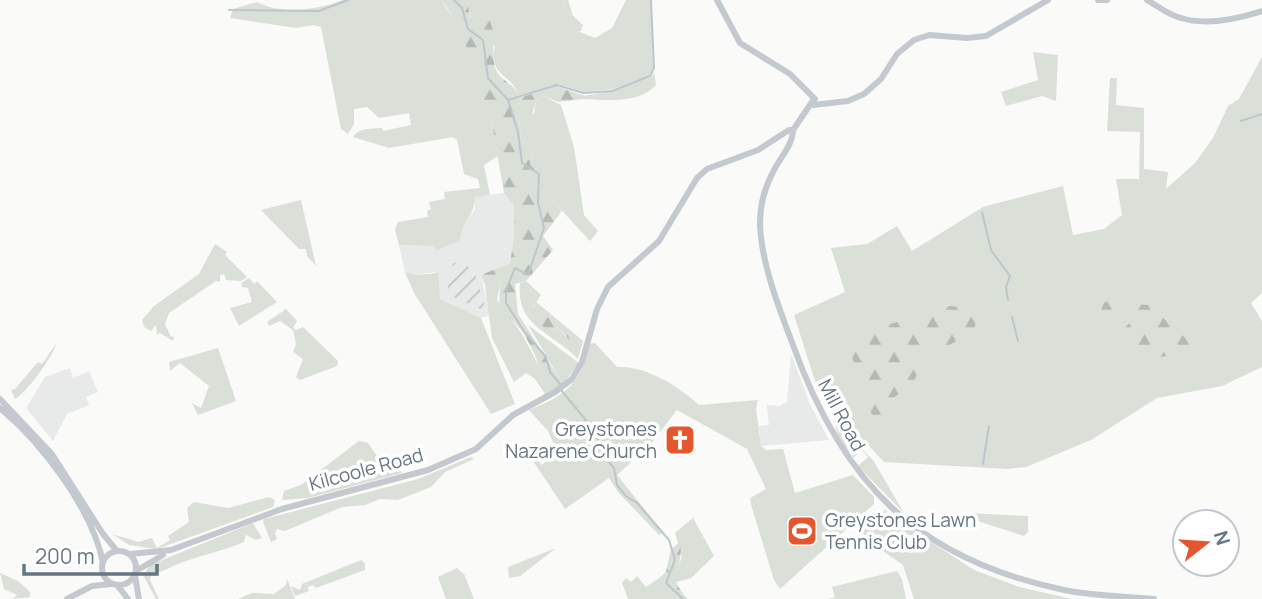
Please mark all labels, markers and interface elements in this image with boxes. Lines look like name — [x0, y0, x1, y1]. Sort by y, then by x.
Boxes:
street label: Mill Road — [812, 374, 872, 456]
place label: Greystones Nazarene Church — [505, 416, 657, 464]
church icon: Greystones Nazarene Church — [663, 423, 697, 457]
street label: Kilcoole Road — [306, 441, 426, 497]
place label: Greystones Lawn Tennis Club — [825, 507, 976, 555]
north arrow — [1171, 508, 1241, 578]
sports icon: Greystones Lawn Tennis Club — [785, 514, 819, 548]
text: N — [1208, 528, 1237, 548]
scale bar — [24, 532, 158, 576]
text: 200 m — [35, 542, 95, 570]

